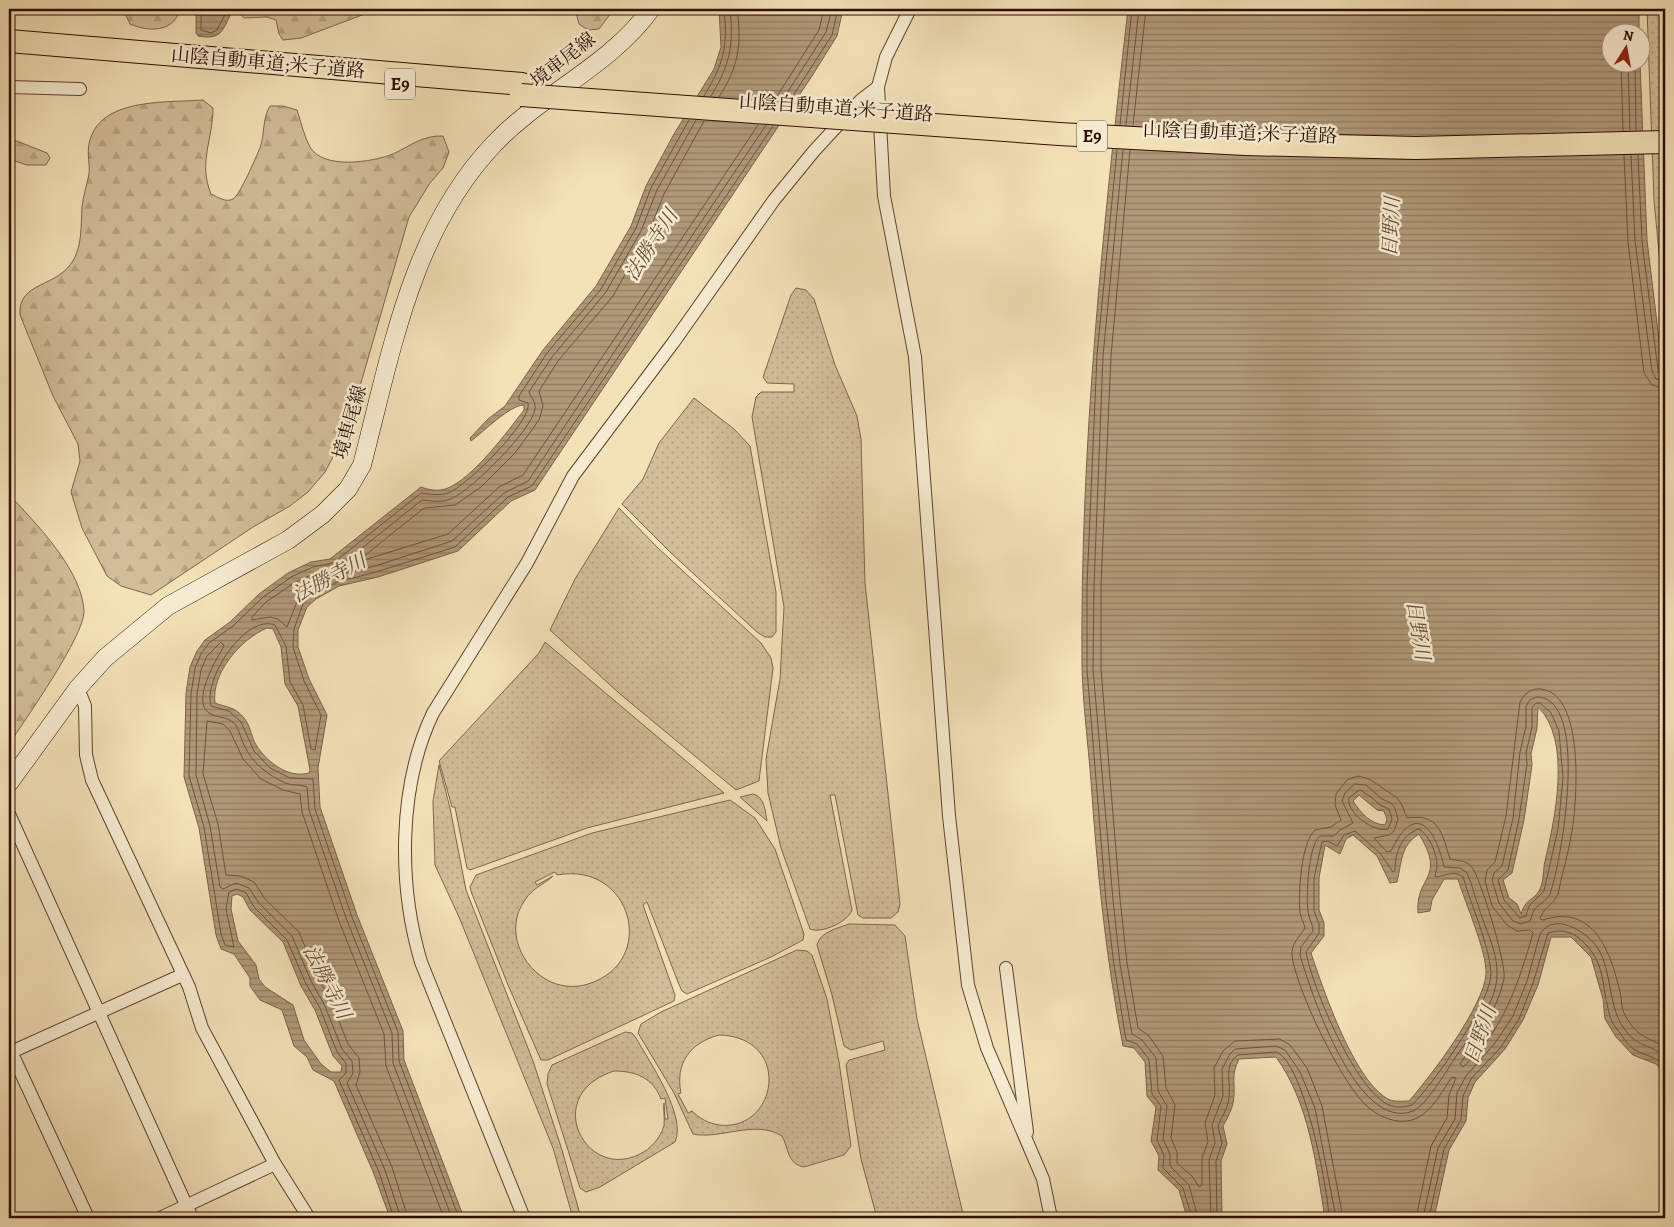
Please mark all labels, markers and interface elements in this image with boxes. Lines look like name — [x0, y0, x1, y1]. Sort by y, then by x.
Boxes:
north arrow — [1602, 22, 1652, 72]
text: N — [1622, 25, 1635, 46]
street label: 境車尾線 — [525, 26, 601, 94]
street label: 山陰自動車道;米子道路 — [170, 42, 366, 84]
road number: E9 — [385, 68, 415, 100]
street label: 山陰自動車道;米子道路 — [738, 88, 934, 128]
street label: 山陰自動車道;米子道路 — [1142, 117, 1338, 149]
road number: E9 — [1077, 120, 1107, 152]
water label: 日野川 — [1376, 194, 1406, 258]
water label: 法勝寺川 — [618, 202, 685, 286]
street label: 境車尾線 — [327, 382, 373, 462]
water label: 法勝寺川 — [287, 546, 372, 609]
water label: 日野川 — [1400, 598, 1436, 664]
water label: 法勝寺川 — [297, 940, 358, 1026]
water label: 日野川 — [1457, 1000, 1503, 1068]

